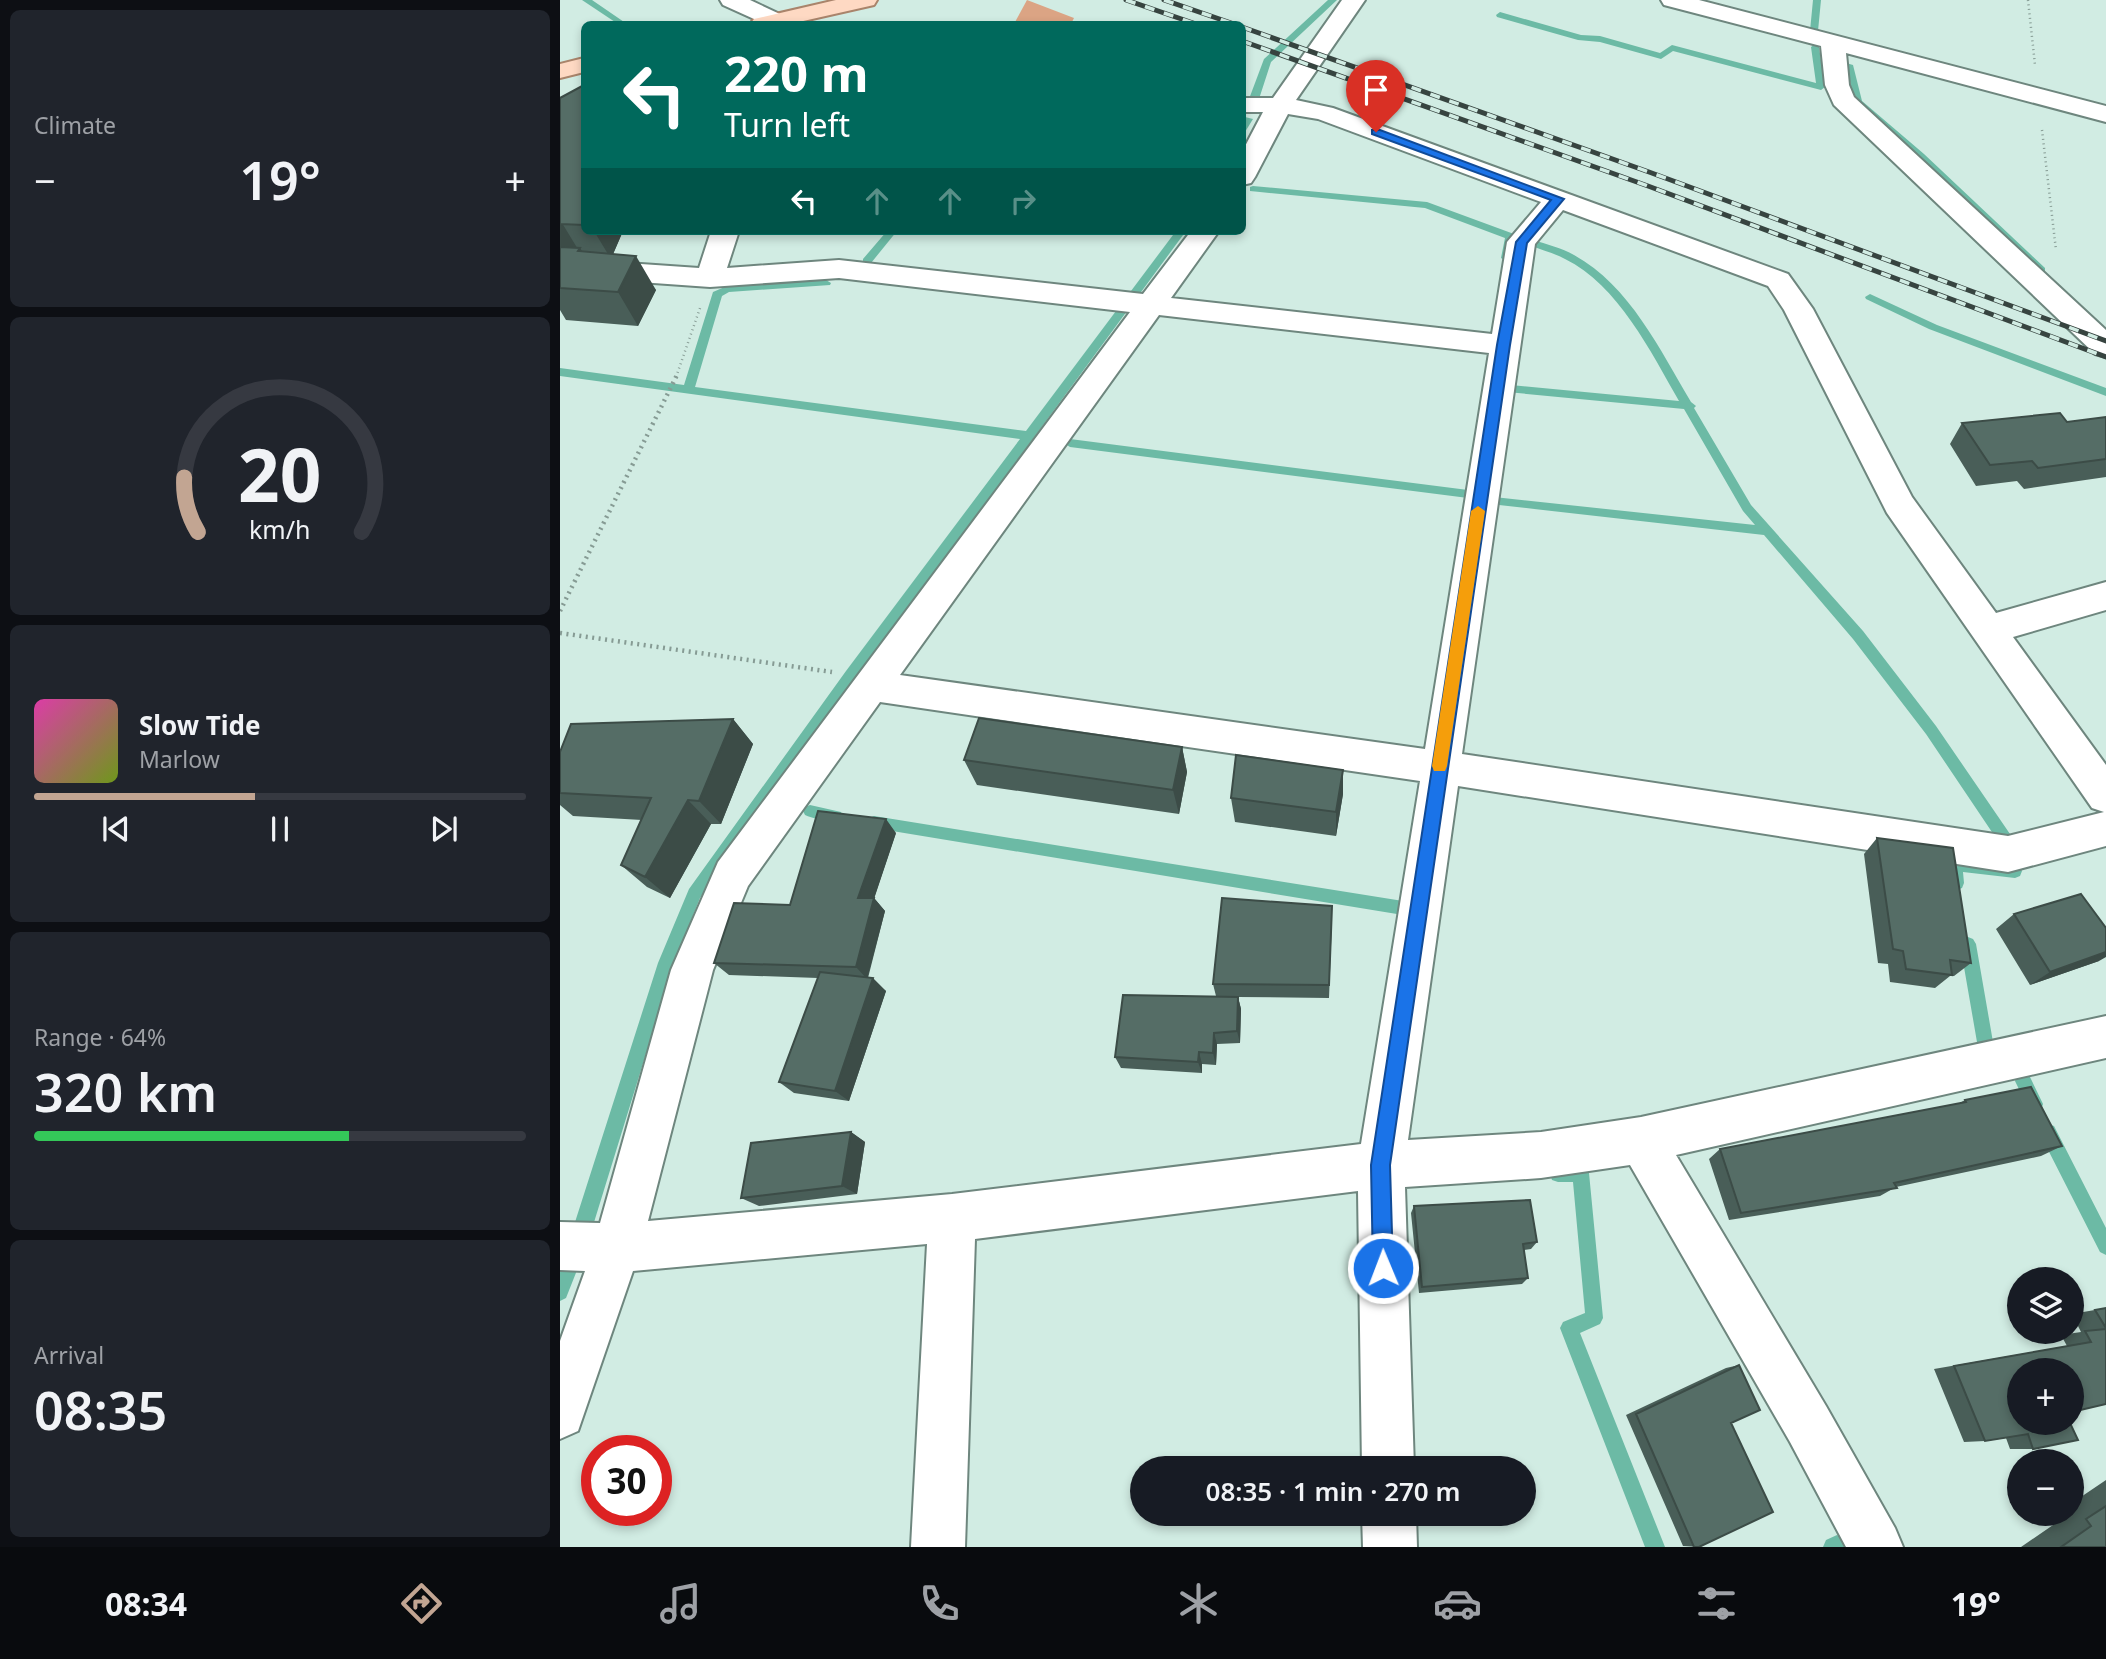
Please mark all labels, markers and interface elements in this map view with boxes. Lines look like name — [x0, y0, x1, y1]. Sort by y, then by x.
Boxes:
text: 220 m — [724, 40, 869, 106]
icon: left — [609, 49, 700, 140]
pin — [1346, 60, 1406, 132]
icon: arrive — [1357, 71, 1395, 109]
text: Turn left — [724, 103, 850, 146]
text: Climate — [34, 109, 116, 141]
text: 19° — [239, 144, 321, 215]
text: − — [34, 154, 56, 206]
text: + — [504, 154, 526, 206]
icon: left — [785, 182, 823, 220]
icon: ahead — [858, 182, 896, 220]
icon: ahead — [931, 182, 969, 220]
icon: right — [1004, 182, 1042, 220]
text: 20 — [238, 425, 322, 524]
text: km/h — [249, 512, 311, 546]
text: Slow Tide — [139, 707, 261, 743]
text: Marlow — [139, 743, 220, 775]
icon: previous — [97, 810, 135, 848]
icon: pause — [261, 810, 299, 848]
icon: next — [425, 810, 463, 848]
text: Range · 64% — [34, 1021, 166, 1053]
text: 320 km — [34, 1056, 217, 1127]
position arrow — [1346, 1231, 1420, 1305]
map controls — [2007, 1267, 2084, 1526]
button: layers — [2007, 1267, 2084, 1344]
text: Arrival — [34, 1339, 104, 1371]
button: + — [2007, 1358, 2084, 1435]
text: 08:35 — [34, 1374, 167, 1445]
speed limit sign: 30 — [581, 1435, 672, 1526]
button: − — [2007, 1449, 2084, 1526]
text: 08:35 · 1 min · 270 m — [1206, 1473, 1460, 1509]
icon: directions — [397, 1579, 446, 1628]
icon: music — [656, 1579, 705, 1628]
icon: phone — [915, 1579, 964, 1628]
icon: climate — [1174, 1579, 1223, 1628]
icon: car — [1433, 1579, 1482, 1628]
icon: filters — [1692, 1579, 1741, 1628]
text: 08:34 — [105, 1582, 187, 1625]
text: 19° — [1951, 1582, 2001, 1625]

